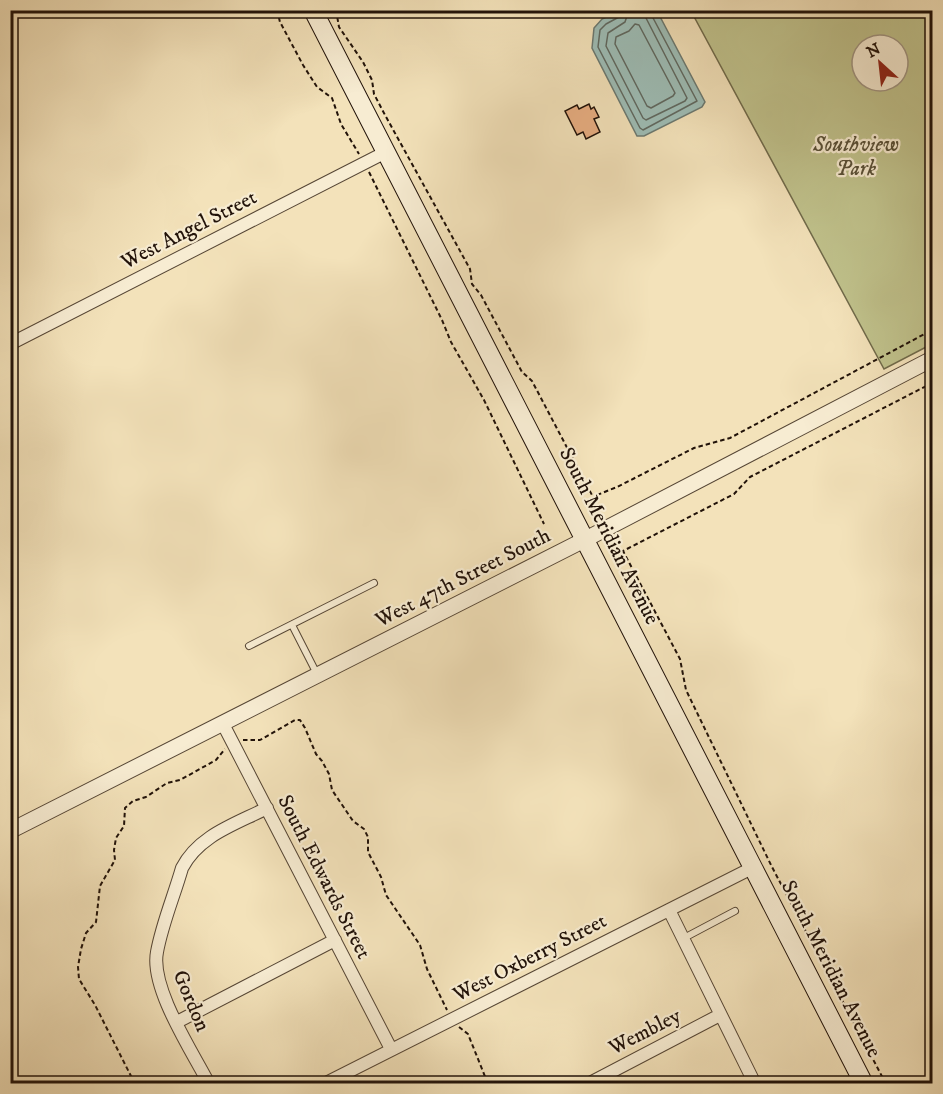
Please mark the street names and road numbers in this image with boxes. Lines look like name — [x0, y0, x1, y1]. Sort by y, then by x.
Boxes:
street label: West Angel Street — [116, 184, 261, 276]
street label: South Meridian Avenue — [553, 443, 665, 629]
street label: West 47th Street South — [370, 523, 555, 634]
street label: South Edwards Street — [271, 791, 377, 964]
street label: South Meridian Avenue — [775, 876, 887, 1062]
street label: West Oxberry Street — [448, 908, 611, 1008]
street label: Gordon — [166, 966, 216, 1036]
street label: Wembley — [604, 1002, 686, 1062]

